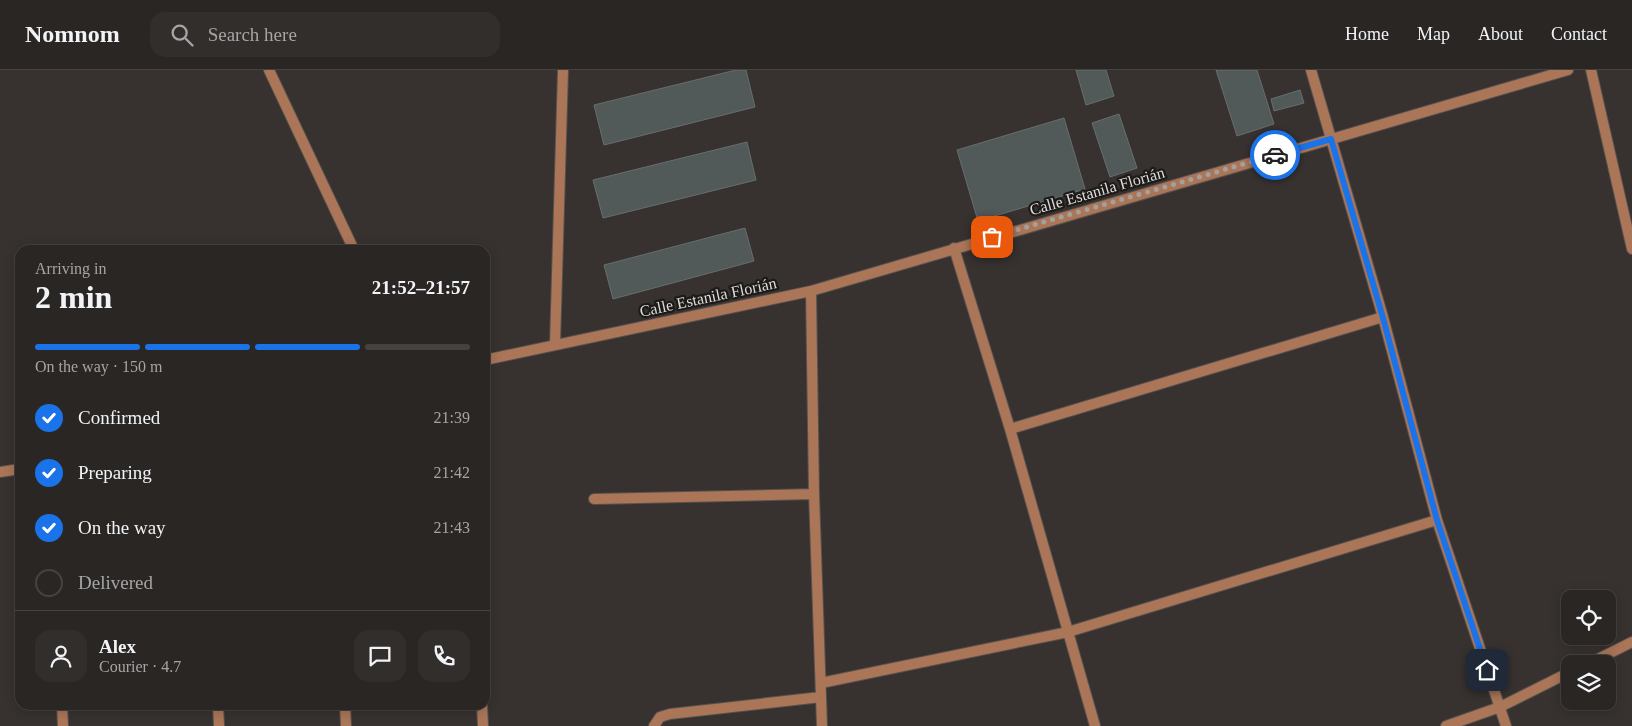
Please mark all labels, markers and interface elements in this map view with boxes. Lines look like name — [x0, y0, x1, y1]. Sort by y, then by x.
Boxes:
search box — [150, 12, 500, 57]
text: Nomnom — [25, 21, 120, 47]
icon: search — [168, 21, 196, 49]
text: Search here — [208, 24, 297, 45]
text: Home — [1345, 24, 1389, 44]
text: Map — [1417, 24, 1450, 44]
text: About — [1478, 24, 1523, 44]
text: Contact — [1551, 24, 1607, 44]
courier — [1250, 130, 1300, 180]
icon: car — [1261, 141, 1289, 169]
street label: Calle Estanila Florián — [1028, 164, 1166, 218]
pin — [971, 216, 1013, 258]
icon: bag — [978, 223, 1006, 251]
text: Arriving in — [35, 260, 107, 277]
street label: Calle Estanila Florián — [638, 274, 778, 320]
text: 21:52–21:57 — [372, 277, 470, 298]
text: 2 min — [35, 279, 112, 315]
text: On the way · 150 m — [35, 358, 163, 375]
icon: check — [35, 404, 63, 432]
text: Confirmed — [78, 407, 160, 428]
text: 21:39 — [434, 409, 470, 426]
icon: check — [35, 459, 63, 487]
text: Preparing — [78, 462, 152, 483]
text: 21:42 — [434, 464, 470, 481]
icon: check — [35, 514, 63, 542]
text: On the way — [78, 517, 166, 538]
text: 21:43 — [434, 519, 470, 536]
text: Delivered — [78, 572, 153, 593]
map controls — [1561, 590, 1616, 710]
button: locate — [1561, 590, 1616, 645]
button: person — [35, 630, 87, 682]
button: chat — [354, 630, 406, 682]
button: phone — [418, 630, 470, 682]
text: Alex — [99, 636, 136, 657]
pin — [1466, 649, 1508, 691]
button: layers — [1561, 655, 1616, 710]
icon: home — [1473, 656, 1501, 684]
text: Courier · 4.7 — [99, 658, 181, 675]

